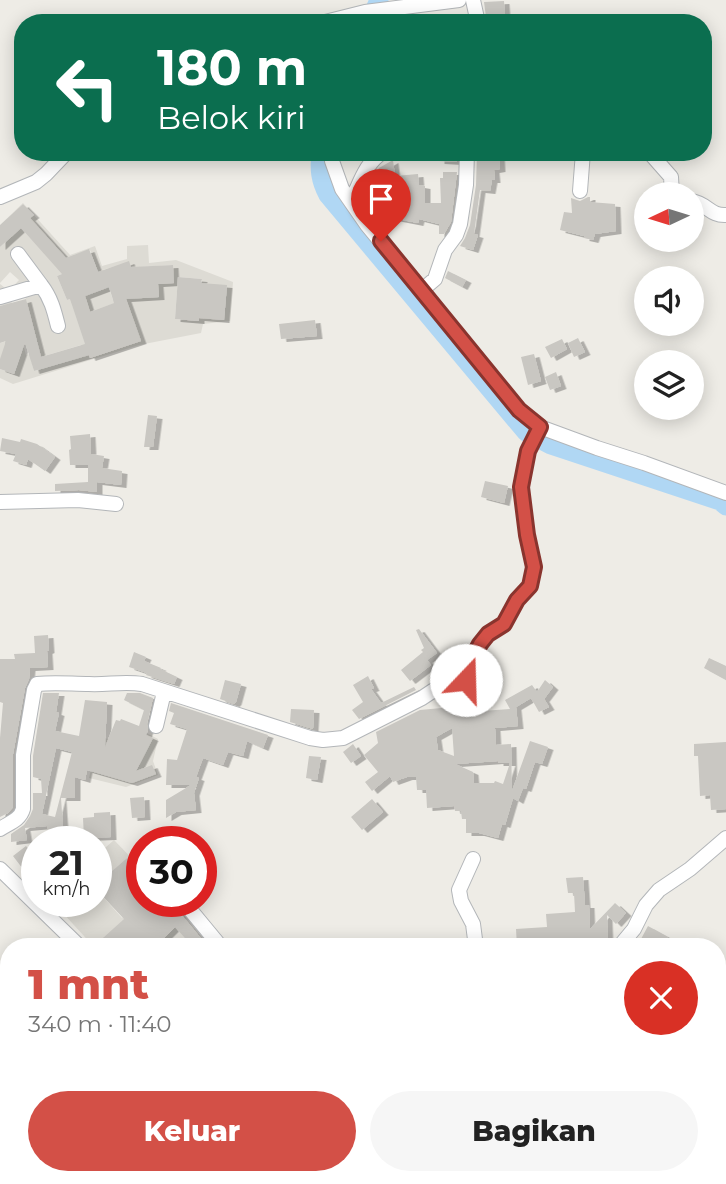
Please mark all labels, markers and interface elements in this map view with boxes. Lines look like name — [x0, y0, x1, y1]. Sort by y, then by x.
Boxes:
text: 180 m — [157, 38, 307, 97]
icon: left — [42, 42, 133, 133]
text: Belok kiri — [157, 98, 306, 137]
pin — [351, 169, 411, 241]
icon: arrive — [362, 180, 400, 218]
north arrow — [634, 182, 704, 252]
map controls — [634, 182, 704, 420]
button: sound — [634, 266, 704, 336]
button: layers — [634, 350, 704, 420]
position arrow — [429, 643, 503, 717]
speed limit sign: 30 — [126, 826, 217, 917]
text: 21 — [49, 841, 84, 884]
text: km/h — [42, 878, 91, 900]
text: 1 mnt — [28, 958, 149, 1010]
button: close — [624, 961, 698, 1035]
text: 340 m · 11:40 — [28, 1010, 172, 1038]
button: Keluar — [28, 1091, 356, 1171]
button: Bagikan — [370, 1091, 698, 1171]

